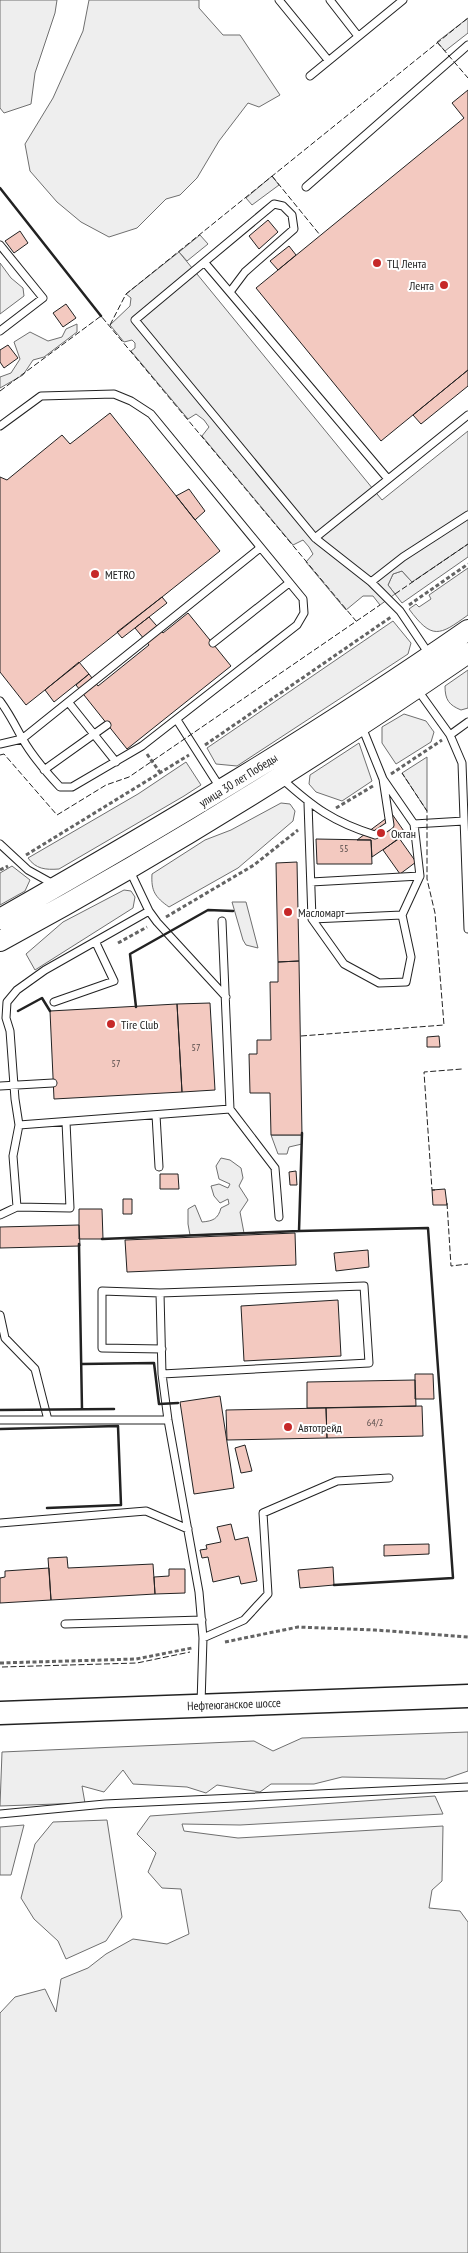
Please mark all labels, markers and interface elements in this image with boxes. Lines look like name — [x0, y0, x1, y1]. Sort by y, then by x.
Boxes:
place label: ТЦ Лента — [387, 256, 427, 271]
marker: ТЦ Лента — [371, 257, 383, 269]
place label: Лента — [408, 278, 434, 293]
marker: Лента — [438, 279, 450, 291]
place label: METRO — [105, 567, 136, 582]
marker: METRO — [89, 568, 101, 580]
street label: улица 30 лет Победы — [196, 750, 280, 810]
place label: Октан — [391, 826, 416, 841]
marker: Октан — [375, 827, 387, 839]
house number: 55 — [340, 842, 349, 855]
place label: Масломарт — [298, 905, 345, 920]
marker: Масломарт — [282, 906, 294, 918]
place label: Tire Club — [121, 1017, 158, 1032]
marker: Tire Club — [105, 1018, 117, 1030]
house number: 57 — [192, 1041, 201, 1054]
house number: 57 — [112, 1057, 121, 1070]
house number: 64/2 — [367, 1416, 383, 1429]
place label: Автотрейд — [298, 1420, 343, 1435]
marker: Автотрейд — [282, 1421, 294, 1433]
street label: Нефтеюганское шоссе — [187, 1695, 281, 1713]

